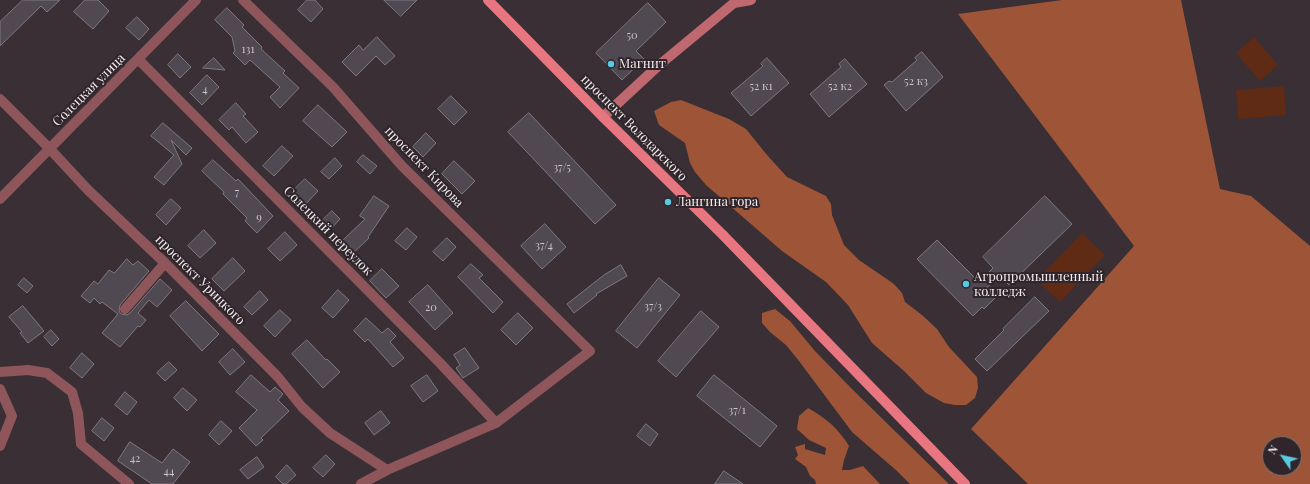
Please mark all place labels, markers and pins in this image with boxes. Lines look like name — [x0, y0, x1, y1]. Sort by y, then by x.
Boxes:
place label: Магнит — [619, 56, 666, 72]
marker: Магнит — [606, 59, 616, 69]
place label: Лангина гора — [676, 194, 758, 210]
marker: Лангина гора — [663, 197, 673, 207]
place label: Агропромышленный колледж — [974, 269, 1103, 300]
marker: Агропромышленный колледж — [961, 279, 971, 289]

